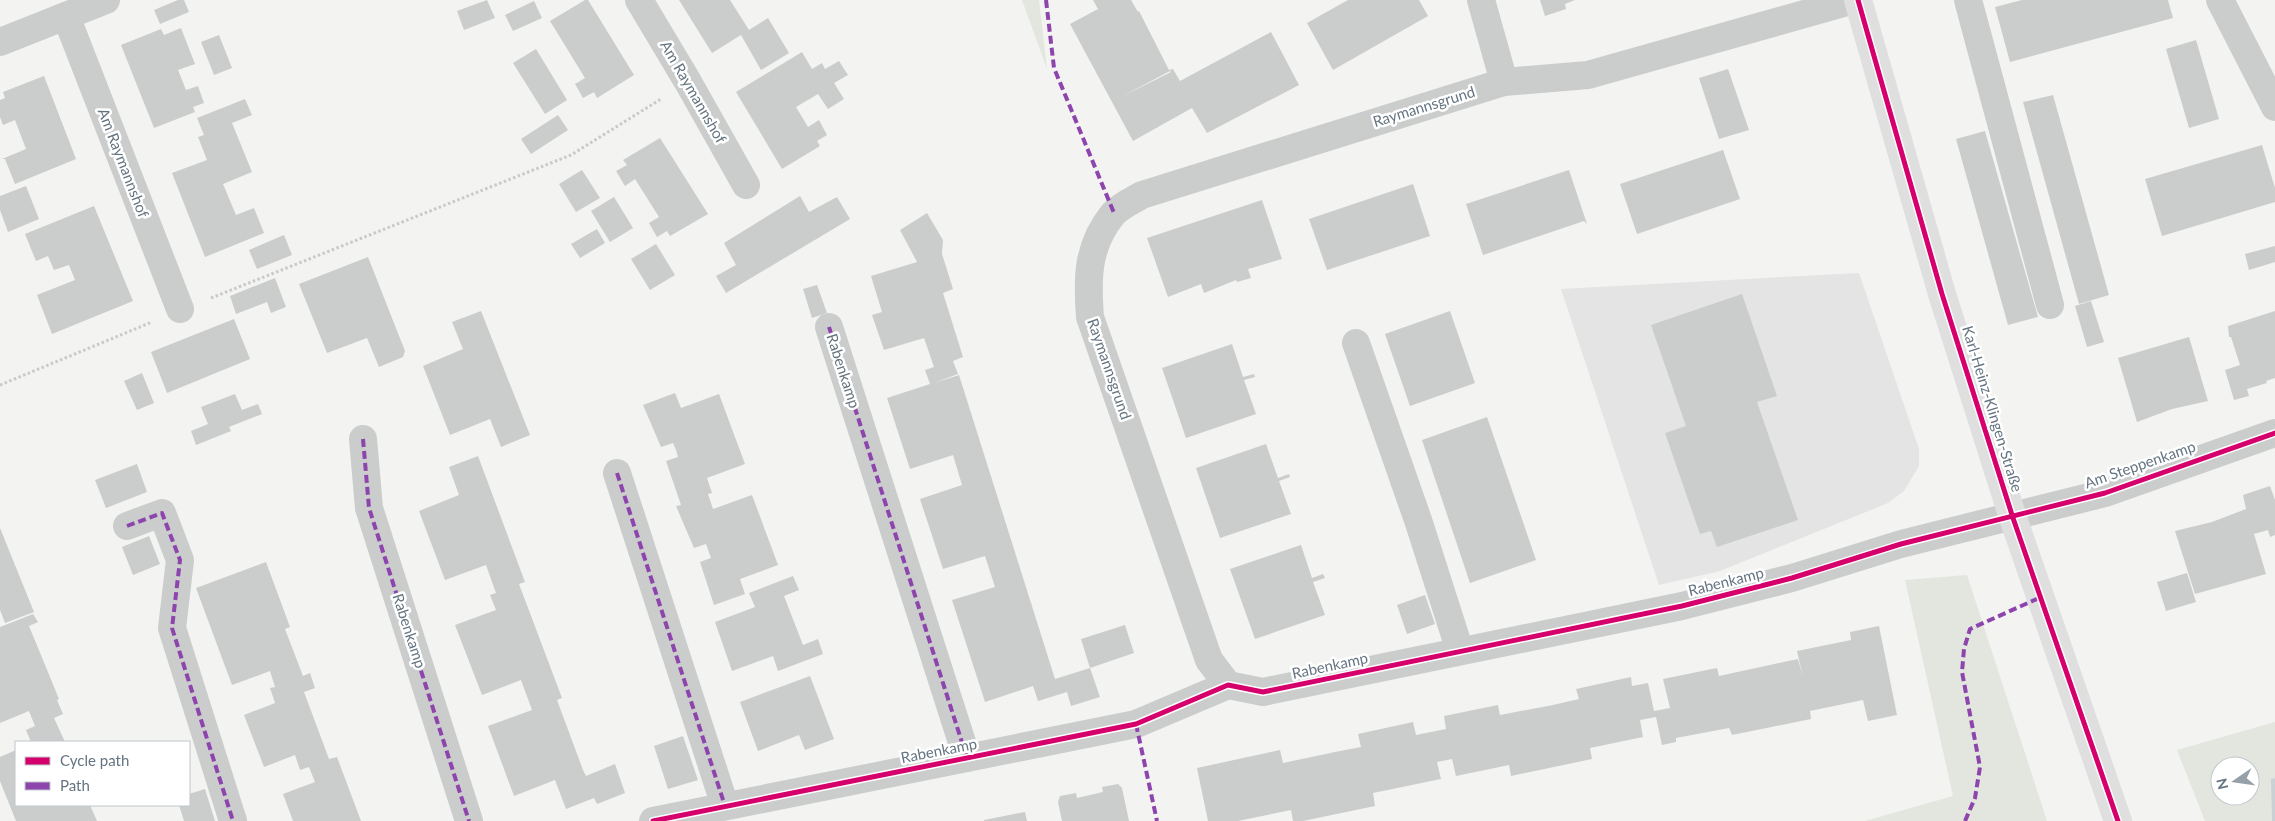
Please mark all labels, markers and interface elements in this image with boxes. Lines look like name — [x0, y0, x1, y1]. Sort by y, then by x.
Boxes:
street label: Am Raymannshof — [657, 37, 731, 147]
street label: Raymannsgrund — [1371, 82, 1477, 130]
street label: Am Raymannshof — [95, 105, 153, 221]
street label: Raymannsgrund — [1084, 316, 1136, 422]
street label: Karl-Heinz-Klingen-Straße — [1959, 323, 2027, 494]
street label: Rabenkamp — [823, 331, 864, 410]
street label: Am Steppenkamp — [2082, 437, 2198, 491]
street label: Rabenkamp — [1686, 563, 1765, 599]
street label: Rabenkamp — [389, 591, 430, 670]
street label: Rabenkamp — [1290, 648, 1369, 682]
street label: Rabenkamp — [899, 734, 978, 766]
legend — [15, 741, 190, 806]
text: Cycle path — [60, 751, 129, 769]
north arrow — [2210, 756, 2260, 806]
text: Path — [60, 776, 90, 794]
text: N — [2212, 777, 2231, 791]

